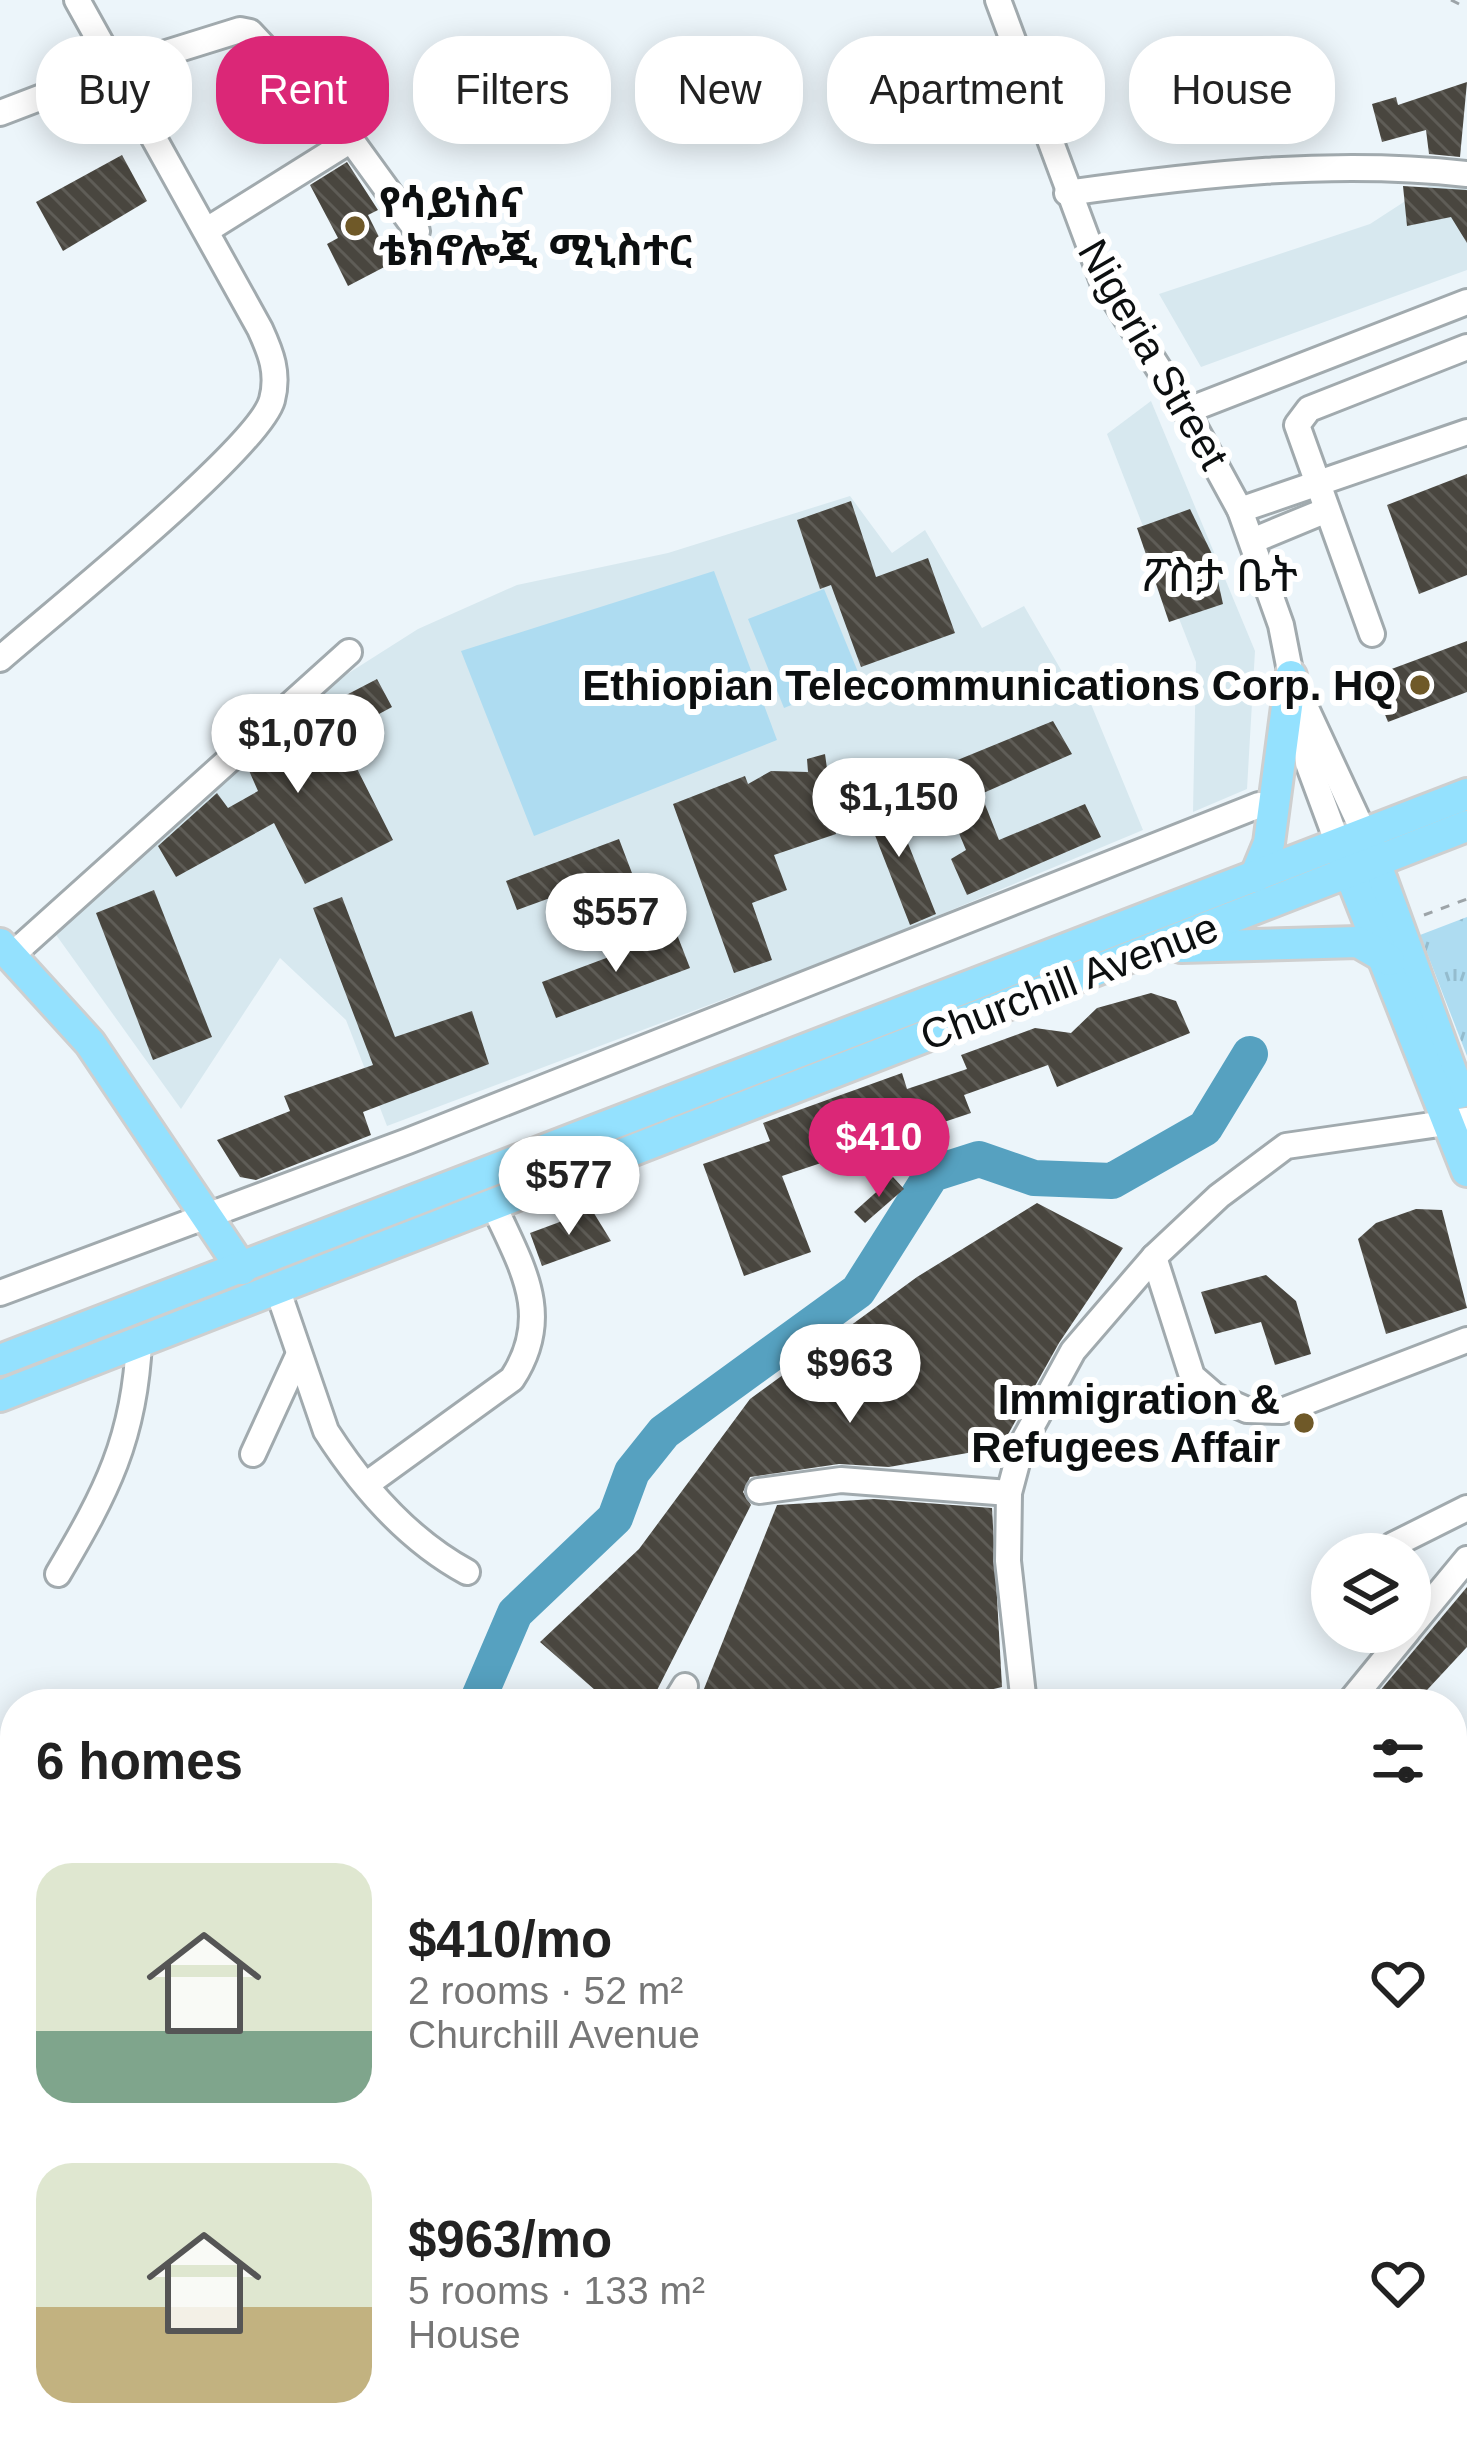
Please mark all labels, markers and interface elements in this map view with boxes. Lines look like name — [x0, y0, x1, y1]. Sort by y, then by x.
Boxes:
chip: Buy — [36, 36, 192, 144]
chip: Rent — [216, 36, 389, 144]
chip: Filters — [413, 36, 611, 144]
chip: New — [635, 36, 803, 144]
chip: Apartment — [827, 36, 1105, 144]
chip: House — [1129, 36, 1335, 144]
place label: የሳይነስና ቴክኖሎጂ ሚኒስተር — [379, 179, 692, 274]
marker: የሳይነስና ቴክኖሎጂ ሚኒስተር — [342, 213, 368, 239]
street label: Nigeria Street — [1069, 231, 1238, 477]
district label: ፖስታ ቤት — [1142, 550, 1298, 601]
place label: Ethiopian Telecommunications Corp. HQ — [582, 662, 1396, 709]
marker: Ethiopian Telecommunications Corp. HQ — [1407, 672, 1433, 698]
pin: $1,070 — [200, 694, 396, 796]
text: $1,070 — [238, 711, 358, 754]
pin: $1,150 — [801, 758, 997, 860]
text: $1,150 — [839, 775, 959, 818]
pin: $557 — [545, 873, 687, 975]
text: $557 — [573, 890, 659, 933]
street label: Churchill Avenue — [914, 903, 1224, 1060]
pin: $410 — [808, 1098, 950, 1200]
text: $410 — [836, 1115, 922, 1158]
pin: $577 — [498, 1136, 640, 1238]
text: $577 — [526, 1153, 612, 1196]
pin: $963 — [779, 1324, 921, 1426]
text: $963 — [807, 1341, 893, 1384]
place label: Immigration & Refugees Affair — [971, 1376, 1280, 1471]
marker: Immigration & Refugees Affair — [1291, 1410, 1317, 1436]
map controls — [1311, 1533, 1431, 1653]
button: layers — [1311, 1533, 1431, 1653]
icon: filters — [1365, 1728, 1431, 1794]
text: 6 homes — [36, 1733, 243, 1790]
icon: home — [132, 1911, 276, 2055]
text: $410/mo — [408, 1911, 612, 1968]
icon: heart — [1365, 1950, 1431, 2016]
text: 2 rooms · 52 m² — [408, 1969, 683, 2012]
text: Churchill Avenue — [408, 2013, 700, 2056]
icon: home — [132, 2211, 276, 2355]
text: $963/mo — [408, 2211, 612, 2268]
icon: heart — [1365, 2250, 1431, 2316]
text: 5 rooms · 133 m² — [408, 2269, 705, 2312]
text: House — [408, 2313, 521, 2356]

